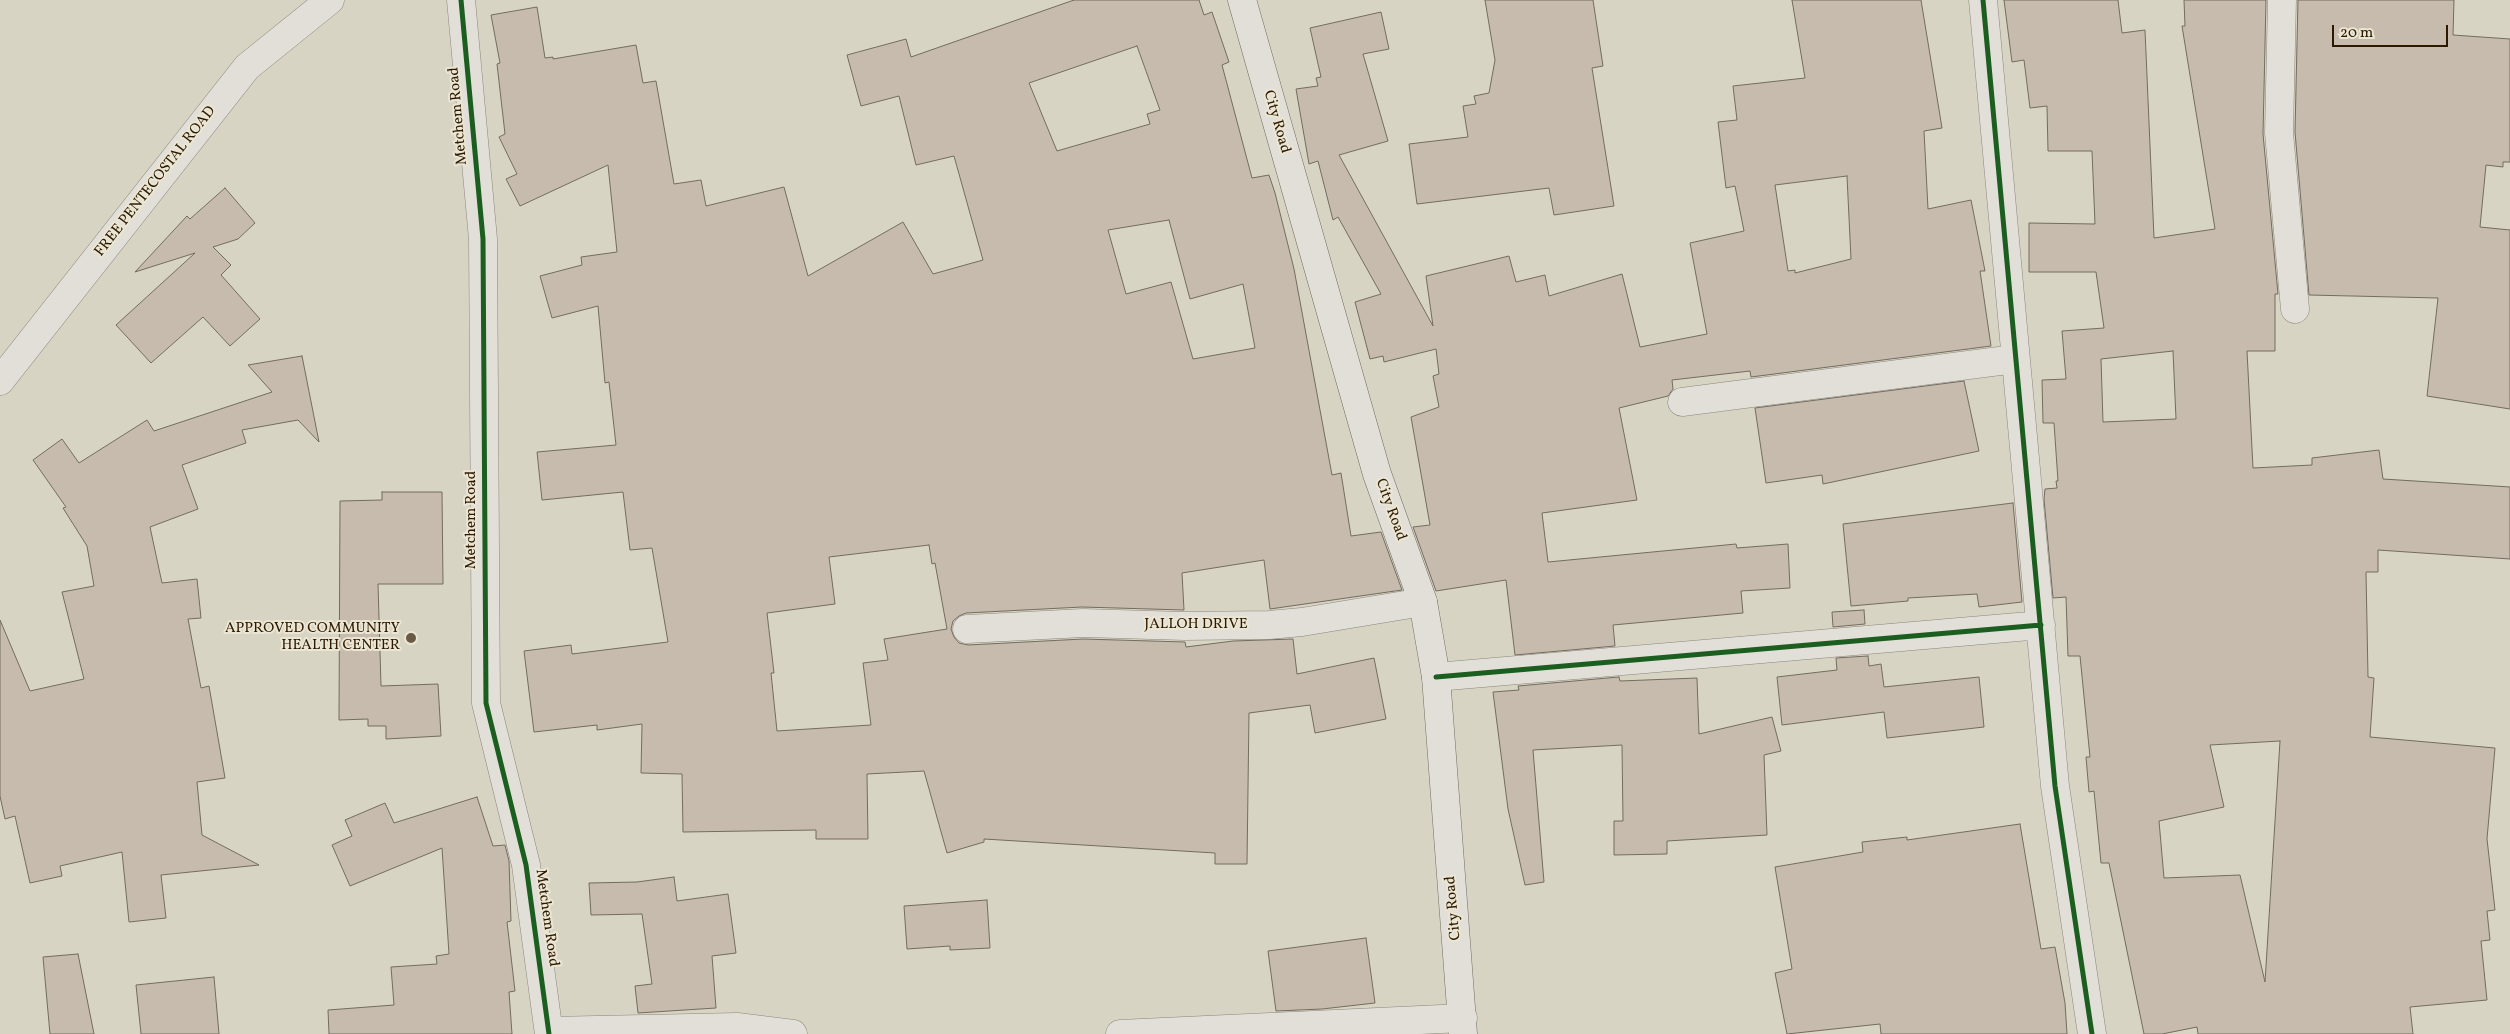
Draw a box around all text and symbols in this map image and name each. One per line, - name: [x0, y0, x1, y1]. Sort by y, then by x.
- scale bar: [2335, 15, 2451, 47]
- text: 20 m: [2340, 23, 2373, 44]
- street label: Metchem Road: [446, 66, 472, 166]
- street label: City Road: [1258, 88, 1294, 156]
- street label: FREE PENTECOSTAL ROAD: [92, 103, 220, 261]
- street label: Metchem Road: [463, 471, 481, 569]
- street label: City Road: [1371, 477, 1409, 543]
- street label: JALLOH DRIVE: [1144, 616, 1248, 634]
- place label: APPROVED COMMUNITY HEALTH CENTER: [225, 620, 400, 655]
- marker: APPROVED COMMUNITY HEALTH CENTER: [404, 631, 418, 645]
- street label: Metchem Road: [530, 868, 562, 968]
- street label: City Road: [1442, 875, 1466, 941]

